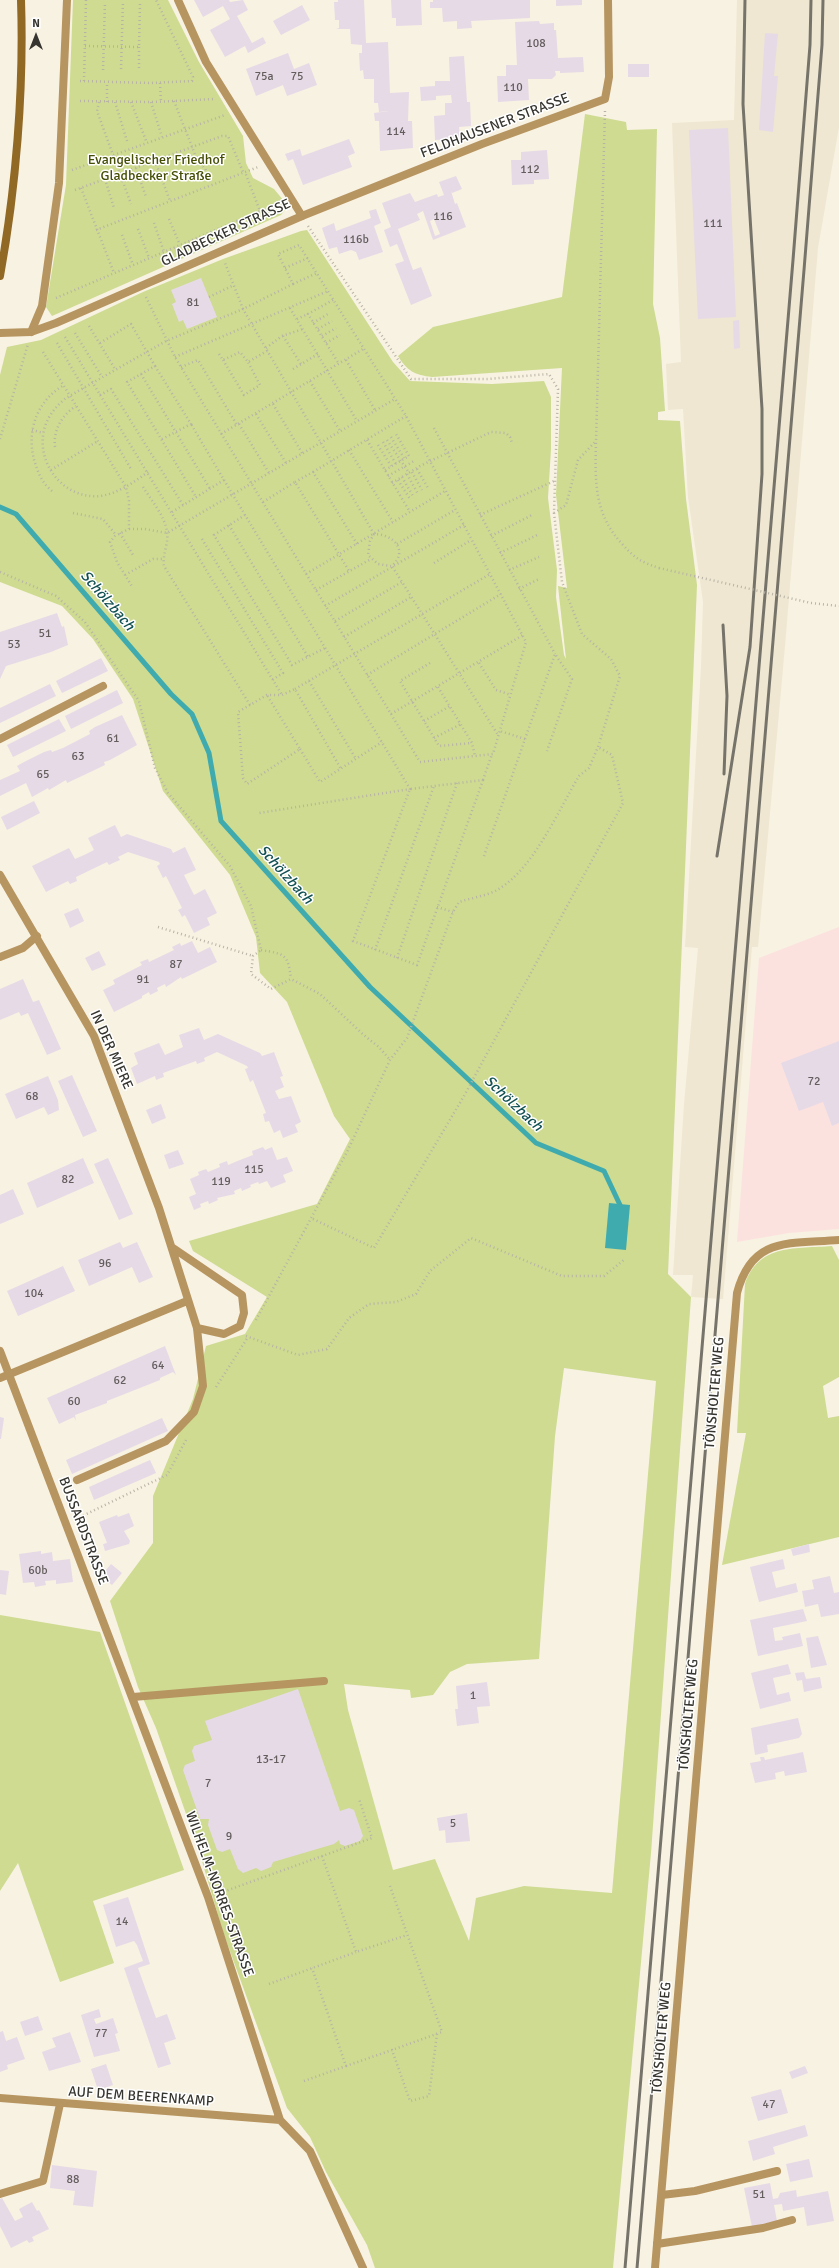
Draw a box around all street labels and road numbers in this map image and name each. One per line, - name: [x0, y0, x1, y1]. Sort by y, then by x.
- street label: FELDHAUSENER STRASSE: [418, 90, 572, 162]
- street label: GLADBECKER STRASSE: [159, 196, 293, 270]
- street label: IN DER MIERE: [86, 1008, 136, 1092]
- street label: TÖNSHOLTER WEG: [702, 1336, 728, 1450]
- street label: BUSSARDSTRASSE: [55, 1475, 111, 1587]
- street label: TÖNSHOLTER WEG: [676, 1658, 702, 1772]
- street label: WILHELM-NORRES-STRASSE: [181, 1809, 257, 1979]
- street label: TÖNSHOLTER WEG: [649, 1981, 675, 2095]
- street label: AUF DEM BEERENKAMP: [68, 2084, 214, 2110]

